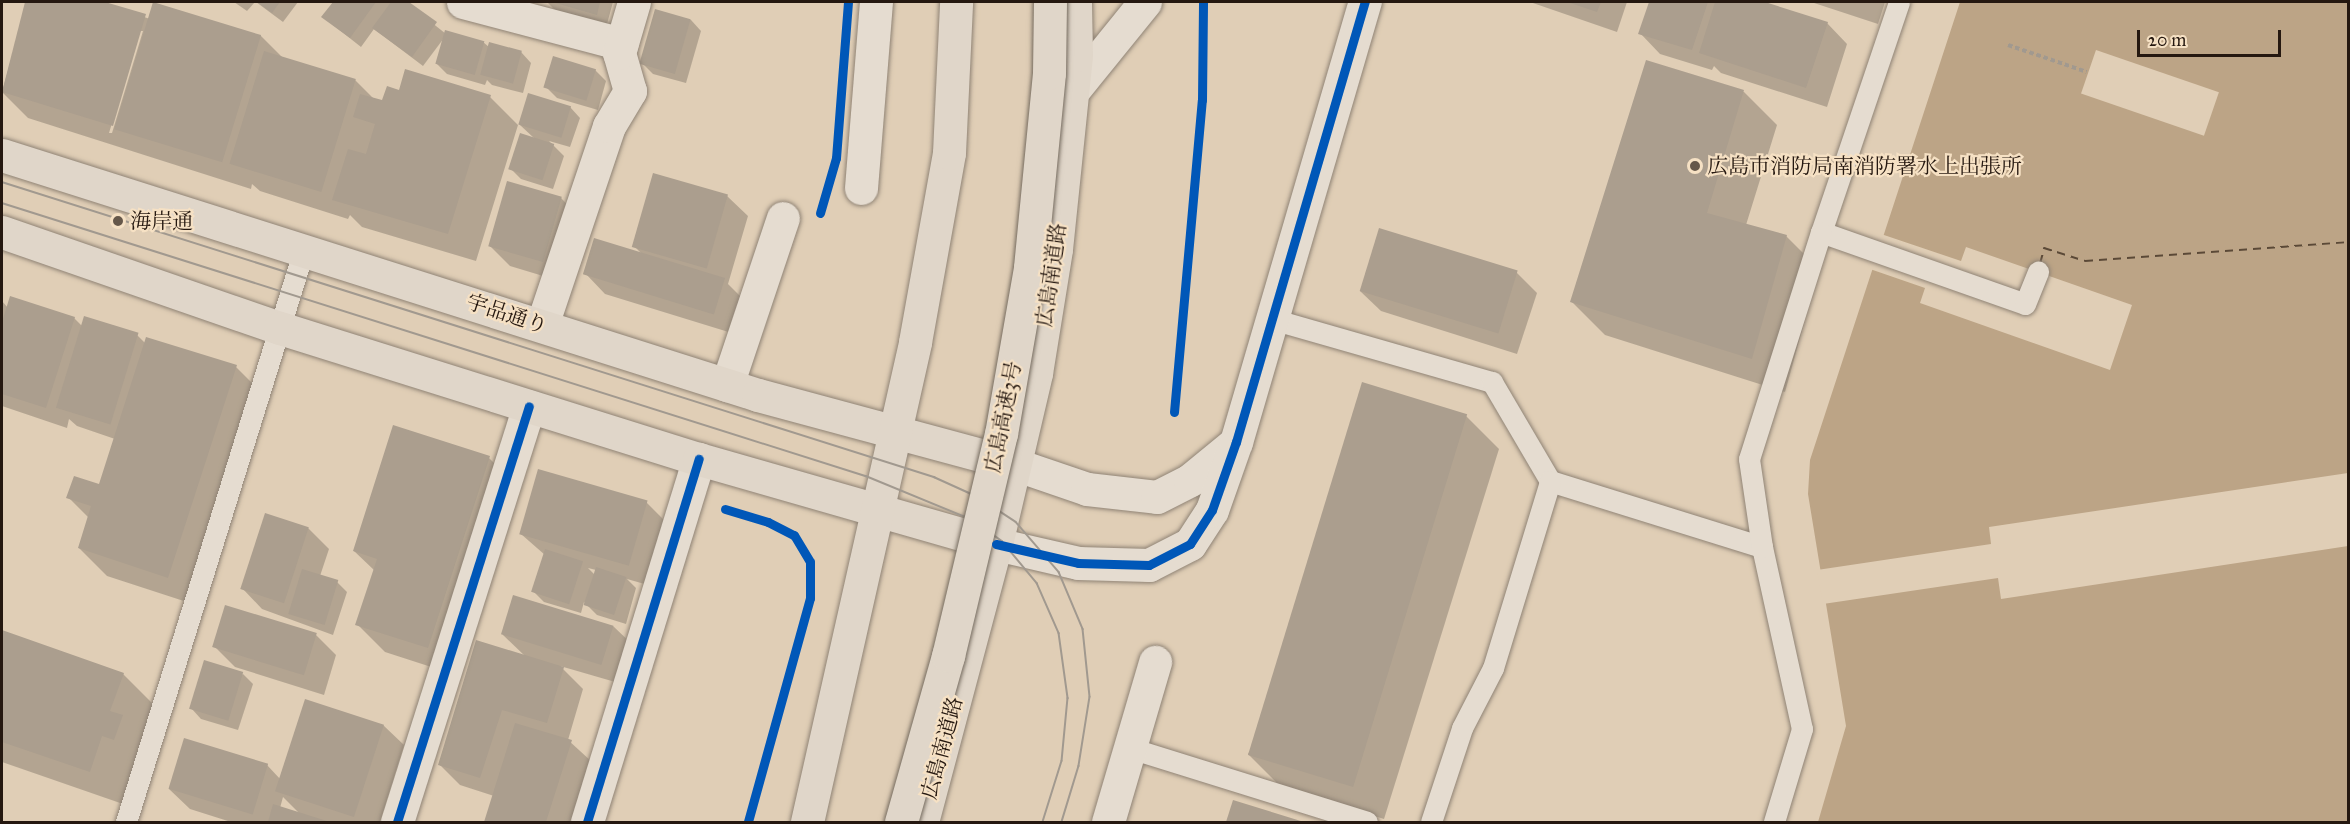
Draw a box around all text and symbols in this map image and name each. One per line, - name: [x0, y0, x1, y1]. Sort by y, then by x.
- scale bar: [2140, 18, 2284, 56]
- text: 20 m: [2148, 29, 2186, 51]
- place label: 広島市消防局南消防署水上出張所: [1707, 153, 2022, 179]
- marker: 広島市消防局南消防署水上出張所: [1688, 159, 1702, 173]
- place label: 海岸通: [130, 208, 193, 234]
- marker: 海岸通: [111, 214, 125, 228]
- street label: 広島南道路: [1031, 221, 1071, 329]
- street label: 宇品通り: [463, 289, 551, 339]
- street label: 広島高速3号: [980, 359, 1026, 475]
- street label: 広島南道路: [916, 694, 968, 802]

